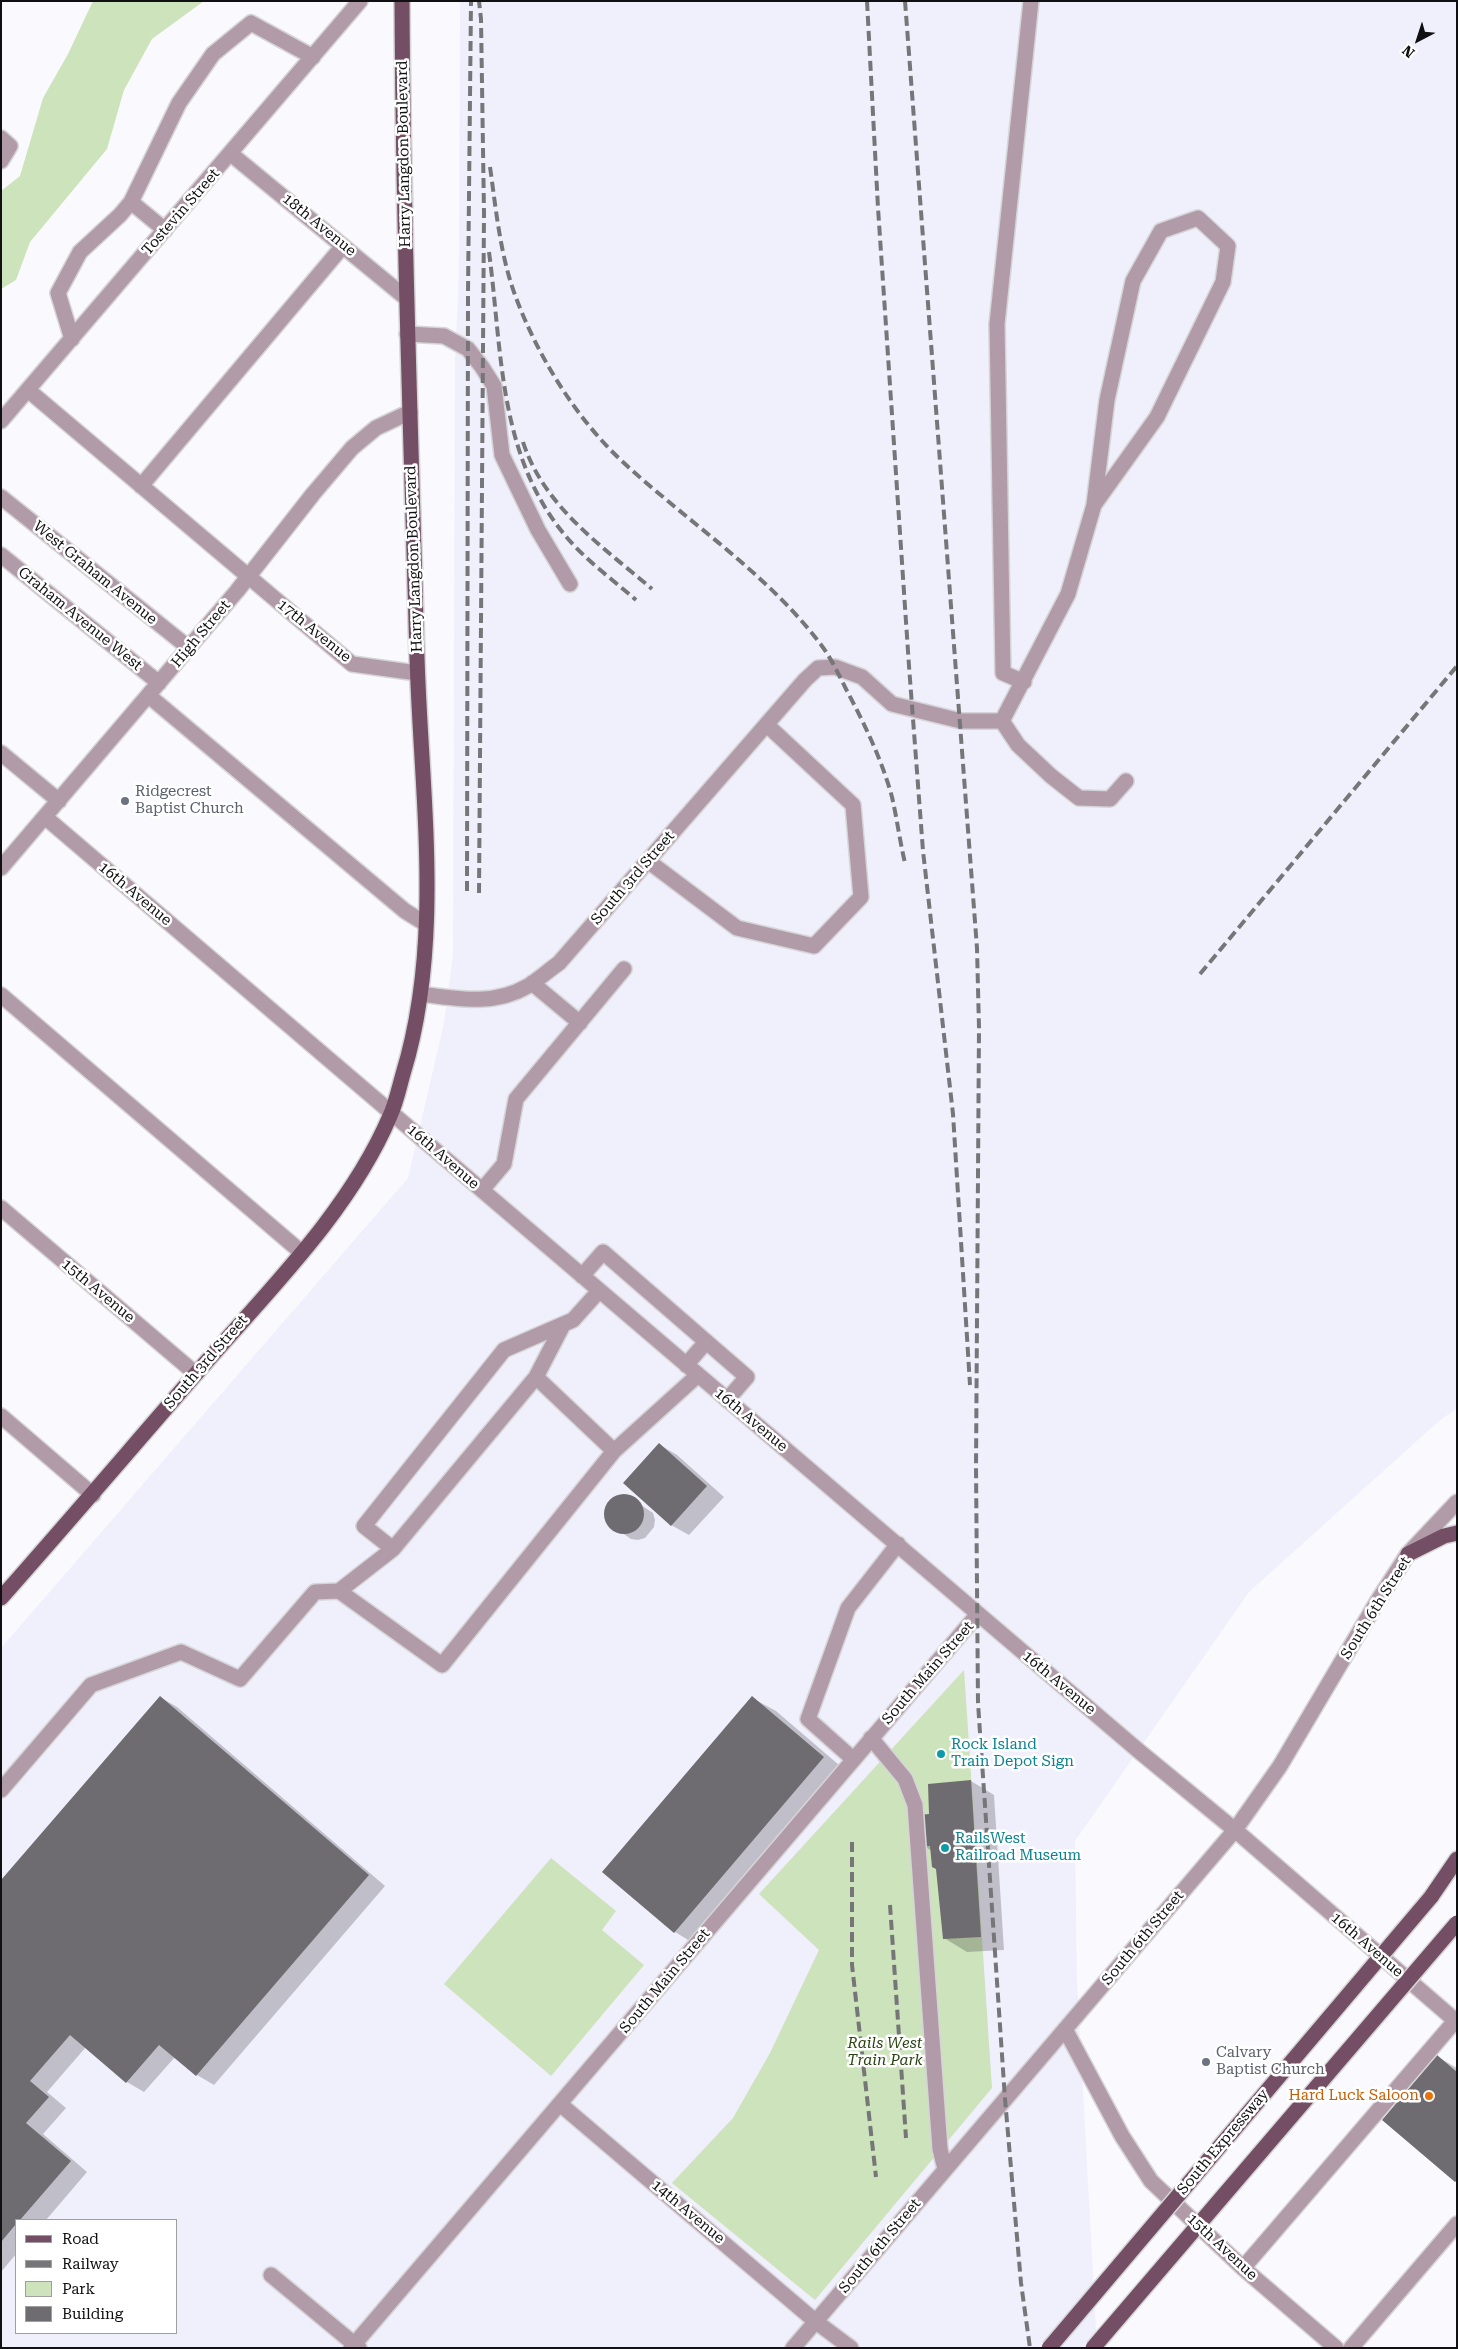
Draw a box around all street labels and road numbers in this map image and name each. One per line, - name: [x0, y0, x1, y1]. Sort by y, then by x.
- street label: Harry Langdon Boulevard: [393, 60, 415, 248]
- street label: Tostevin Street: [138, 165, 224, 259]
- street label: 18th Avenue: [278, 190, 360, 260]
- street label: Harry Langdon Boulevard: [402, 465, 426, 653]
- street label: West Graham Avenue: [29, 517, 161, 629]
- street label: Graham Avenue West: [14, 563, 146, 675]
- street label: 17th Avenue: [273, 596, 355, 666]
- street label: High Street: [168, 597, 234, 671]
- street label: South 3rd Street: [587, 828, 679, 928]
- street label: 16th Avenue: [95, 858, 175, 930]
- street label: 16th Avenue: [403, 1121, 483, 1193]
- street label: 15th Avenue: [58, 1255, 138, 1327]
- street label: South 3rd Street: [160, 1312, 252, 1412]
- street label: 16th Avenue: [711, 1384, 791, 1456]
- street label: South 6th Street: [1337, 1553, 1415, 1663]
- street label: South Main Street: [878, 1618, 978, 1728]
- street label: 16th Avenue: [1019, 1647, 1099, 1719]
- street label: South 6th Street: [1098, 1887, 1188, 1989]
- street label: 16th Avenue: [1327, 1909, 1407, 1981]
- street label: South Main Street: [616, 1925, 714, 2037]
- street label: South Expressway: [1174, 2085, 1272, 2199]
- street label: 14th Avenue: [648, 2176, 728, 2248]
- street label: South 6th Street: [835, 2195, 925, 2297]
- street label: 15th Avenue: [1183, 2210, 1261, 2284]

